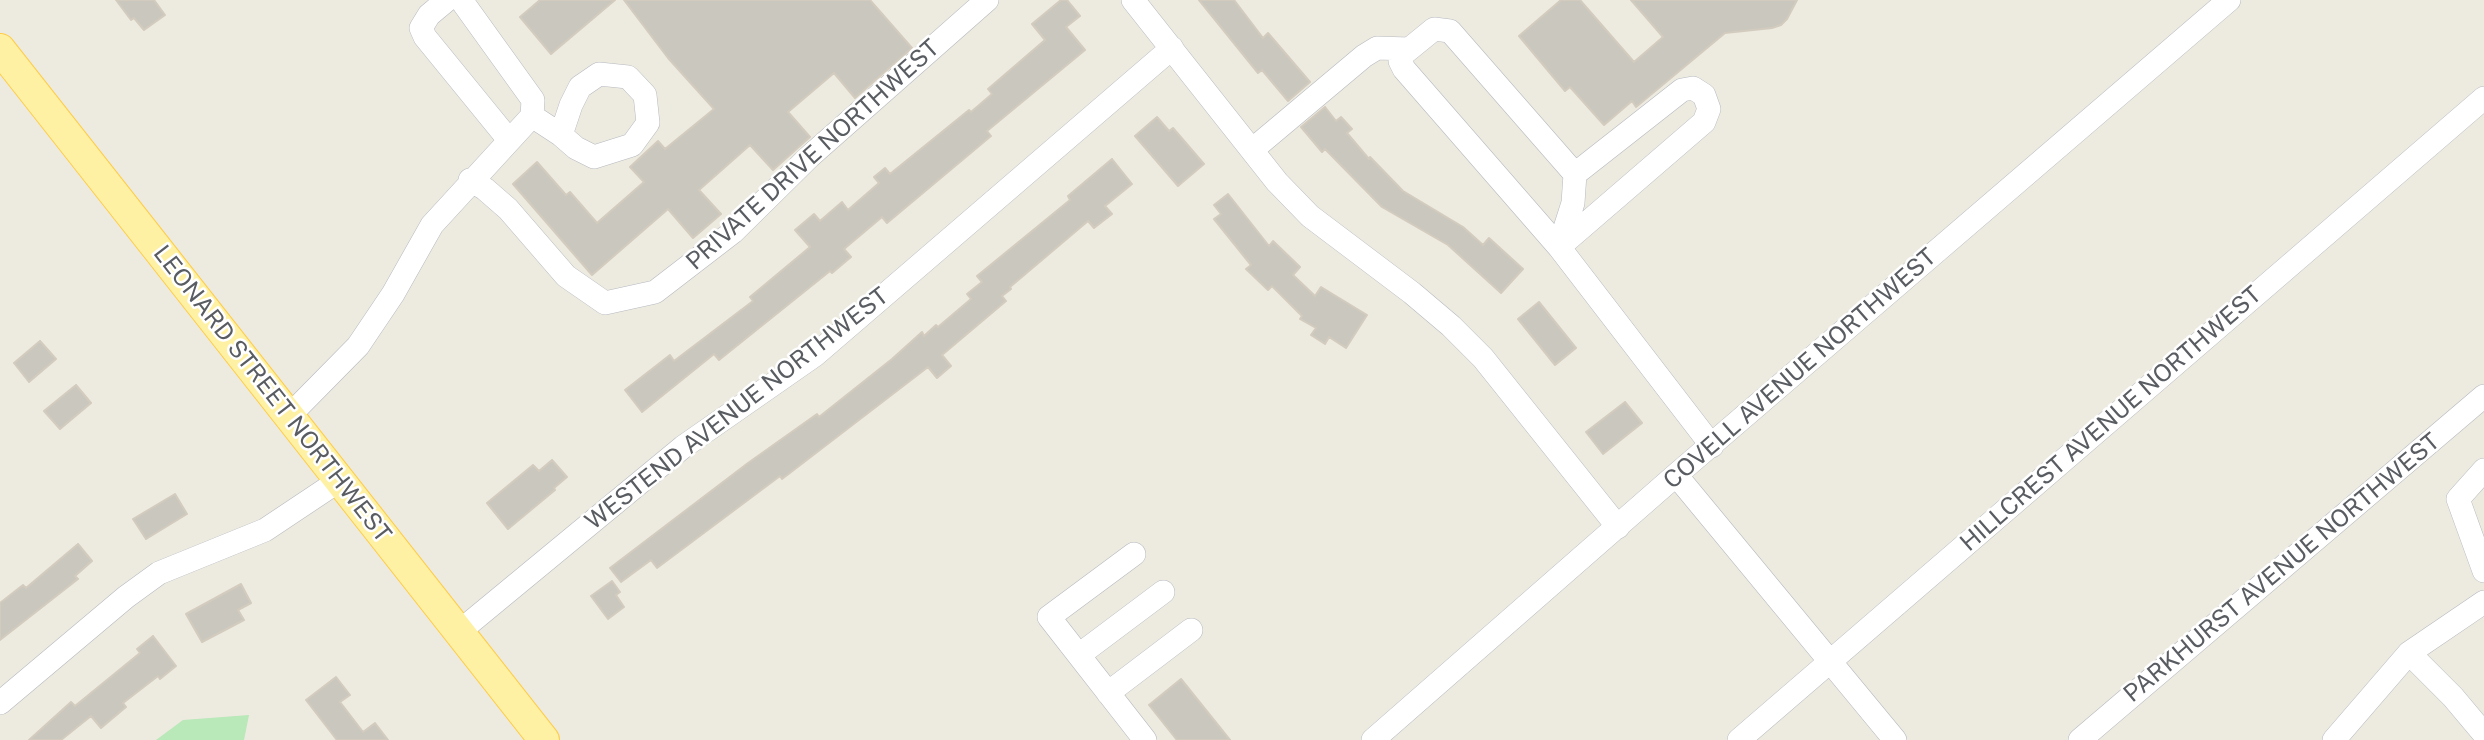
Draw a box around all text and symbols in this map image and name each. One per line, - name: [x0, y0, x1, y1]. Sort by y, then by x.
- street label: PRIVATE DRIVE NORTHWEST: [681, 34, 945, 276]
- street label: LEONARD STREET NORTHWEST: [147, 240, 397, 548]
- street label: COVELL AVENUE NORTHWEST: [1658, 243, 1942, 495]
- street label: HILLCREST AVENUE NORTHWEST: [1955, 281, 2267, 557]
- street label: WESTEND AVENUE NORTHWEST: [580, 282, 894, 536]
- street label: PARKHURST AVENUE NORTHWEST: [2118, 427, 2446, 709]

